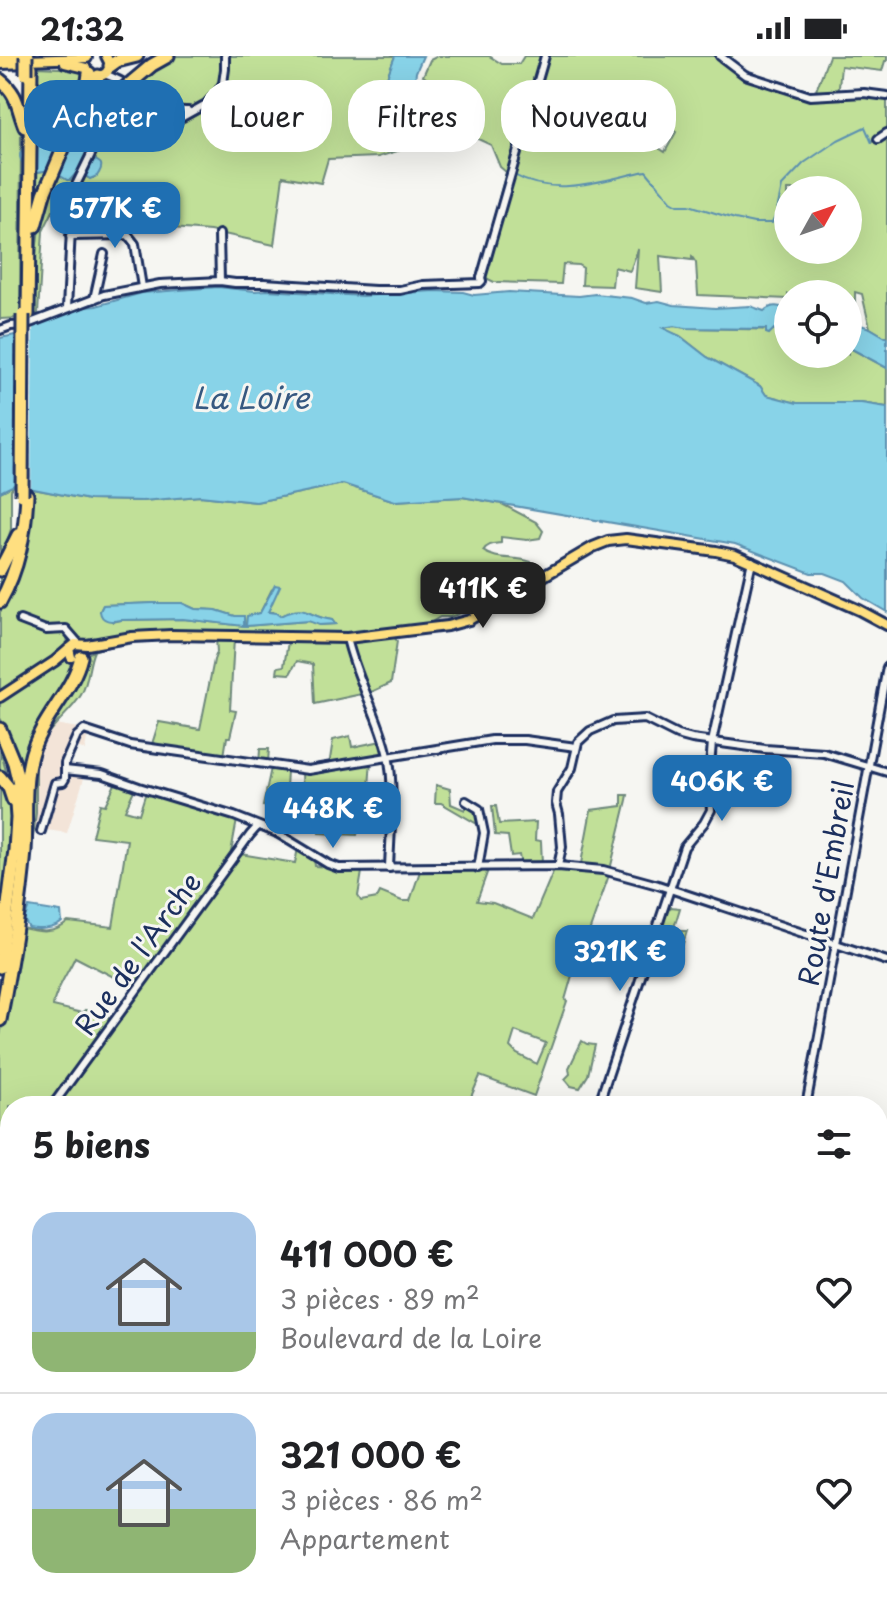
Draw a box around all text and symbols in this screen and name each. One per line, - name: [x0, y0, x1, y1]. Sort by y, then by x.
- text: 21:32: [40, 6, 124, 51]
- chip: Acheter: [24, 80, 185, 152]
- chip: Louer: [201, 80, 332, 152]
- chip: Filtres: [348, 80, 485, 152]
- chip: Nouveau: [501, 80, 676, 152]
- north arrow: [774, 176, 862, 264]
- map controls: [774, 176, 862, 368]
- pin: 577K €: [50, 182, 180, 250]
- text: 577K €: [68, 188, 162, 227]
- button: locate: [774, 280, 862, 368]
- water label: La Loire: [193, 374, 311, 419]
- pin: 411K €: [418, 562, 548, 630]
- text: 411K €: [439, 568, 527, 607]
- pin: 406K €: [657, 755, 787, 823]
- text: 406K €: [671, 761, 774, 800]
- street label: Route d'Embreil: [786, 777, 864, 989]
- pin: 448K €: [268, 782, 398, 850]
- text: 448K €: [283, 788, 383, 827]
- street label: Rue de l'Arche: [63, 862, 211, 1044]
- pin: 321K €: [555, 925, 685, 993]
- text: 321K €: [573, 931, 667, 970]
- text: 5 biens: [32, 1118, 150, 1170]
- icon: filters: [812, 1122, 856, 1166]
- text: 411 000 €: [280, 1227, 454, 1279]
- icon: home: [96, 1244, 192, 1340]
- icon: heart: [812, 1270, 856, 1314]
- text: 3 pièces · 89 m²: [280, 1279, 480, 1318]
- text: Boulevard de la Loire: [280, 1318, 542, 1357]
- text: 321 000 €: [280, 1428, 462, 1480]
- icon: home: [96, 1445, 192, 1541]
- icon: heart: [812, 1471, 856, 1515]
- text: 3 pièces · 86 m²: [280, 1480, 483, 1519]
- text: Appartement: [280, 1519, 450, 1558]

